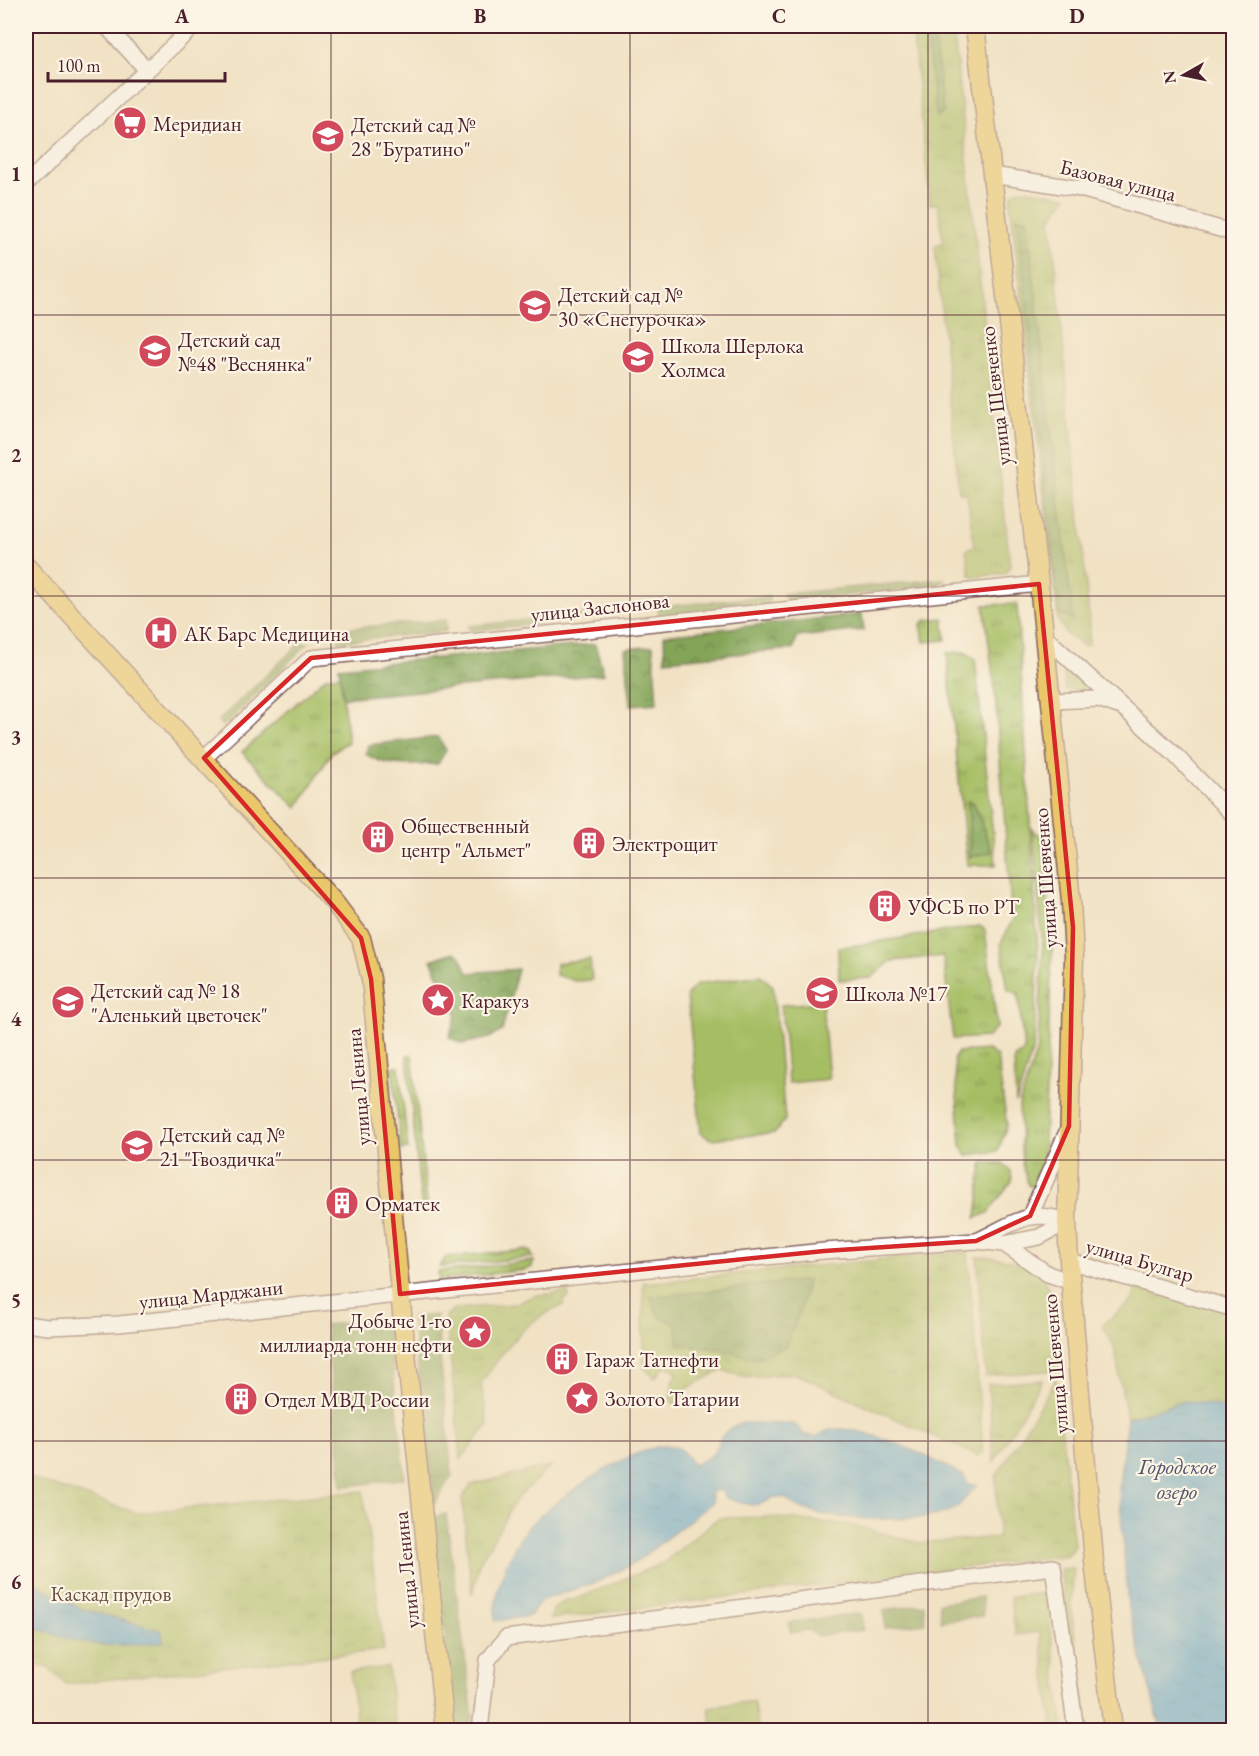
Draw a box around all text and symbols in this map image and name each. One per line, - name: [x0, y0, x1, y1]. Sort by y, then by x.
- text: A: [174, 3, 190, 29]
- text: B: [474, 3, 486, 29]
- text: C: [772, 3, 786, 29]
- text: D: [1069, 3, 1085, 29]
- scale bar: [48, 45, 225, 83]
- north arrow: [1154, 45, 1214, 105]
- text: 100 m: [57, 54, 101, 77]
- text: N: [1158, 69, 1181, 85]
- supermarket icon: Меридиан: [112, 105, 148, 141]
- place label: Меридиан: [153, 110, 242, 137]
- place label: Детский сад № 28 "Буратино": [351, 111, 476, 162]
- school or university icon: Детский сад № 28 "Буратино": [310, 118, 346, 154]
- street label: Базовая улица: [1057, 153, 1180, 208]
- text: 1: [11, 161, 21, 187]
- place label: Детский сад № 30 «Снегурочка»: [558, 281, 707, 332]
- school or university icon: Детский сад № 30 «Снегурочка»: [517, 288, 553, 324]
- street label: улица Шевченко: [973, 325, 1017, 467]
- place label: Детский сад №48 "Веснянка": [178, 326, 312, 377]
- place label: Школа Шерлока Холмса: [660, 332, 804, 383]
- school or university icon: Детский сад №48 "Веснянка": [137, 333, 173, 369]
- school or university icon: Школа Шерлока Холмса: [620, 339, 656, 375]
- text: 2: [11, 442, 22, 468]
- street label: улица Заслонова: [529, 586, 671, 628]
- hospital icon: АК Барс Медицина: [143, 615, 179, 651]
- place label: АК Барс Медицина: [183, 620, 350, 647]
- text: 3: [11, 724, 21, 750]
- street label: улица Шевченко: [1027, 807, 1063, 949]
- place label: Общественный центр "Альмет": [401, 812, 532, 863]
- building icon: Общественный центр "Альмет": [360, 819, 396, 855]
- building icon: Электрощит: [571, 825, 607, 861]
- place label: Электрощит: [612, 830, 718, 857]
- building icon: УФСБ по РТ: [867, 888, 903, 924]
- place label: УФСБ по РТ: [907, 893, 1020, 920]
- school or university icon: Школа №17: [804, 975, 840, 1011]
- place label: Детский сад № 18 "Аленький цветочек": [91, 977, 268, 1028]
- place label: Школа №17: [845, 980, 948, 1007]
- place icon: Каракуз: [420, 982, 456, 1018]
- school or university icon: Детский сад № 18 "Аленький цветочек": [50, 984, 86, 1020]
- place label: Каракуз: [461, 987, 529, 1014]
- text: 4: [11, 1006, 22, 1032]
- street label: улица Ленина: [339, 1027, 377, 1147]
- place label: Детский сад № 21 "Гвоздичка": [160, 1121, 285, 1172]
- school or university icon: Детский сад № 21 "Гвоздичка": [119, 1128, 155, 1164]
- building icon: Орматек: [324, 1185, 360, 1221]
- place label: Орматек: [365, 1190, 440, 1217]
- street label: улица Булгар: [1083, 1232, 1197, 1288]
- street label: улица Марджани: [138, 1273, 284, 1315]
- text: 5: [11, 1287, 21, 1313]
- street label: улица Шевченко: [1035, 1293, 1075, 1435]
- place label: Добыче 1-го миллиарда тонн нефти: [260, 1307, 452, 1358]
- place icon: Добыче 1-го миллиарда тонн нефти: [457, 1314, 493, 1350]
- building icon: Гараж Татнефти: [544, 1341, 580, 1377]
- place label: Гараж Татнефти: [585, 1346, 719, 1373]
- place icon: Золото Татарии: [564, 1380, 600, 1416]
- building icon: Отдел МВД России: [223, 1381, 259, 1417]
- place label: Золото Татарии: [605, 1385, 740, 1412]
- place label: Отдел МВД России: [264, 1386, 430, 1413]
- water label: Городское озеро: [1137, 1452, 1216, 1506]
- street label: улица Ленина: [386, 1509, 426, 1630]
- text: 6: [11, 1569, 22, 1595]
- park label: Каскад прудов: [51, 1580, 171, 1607]

